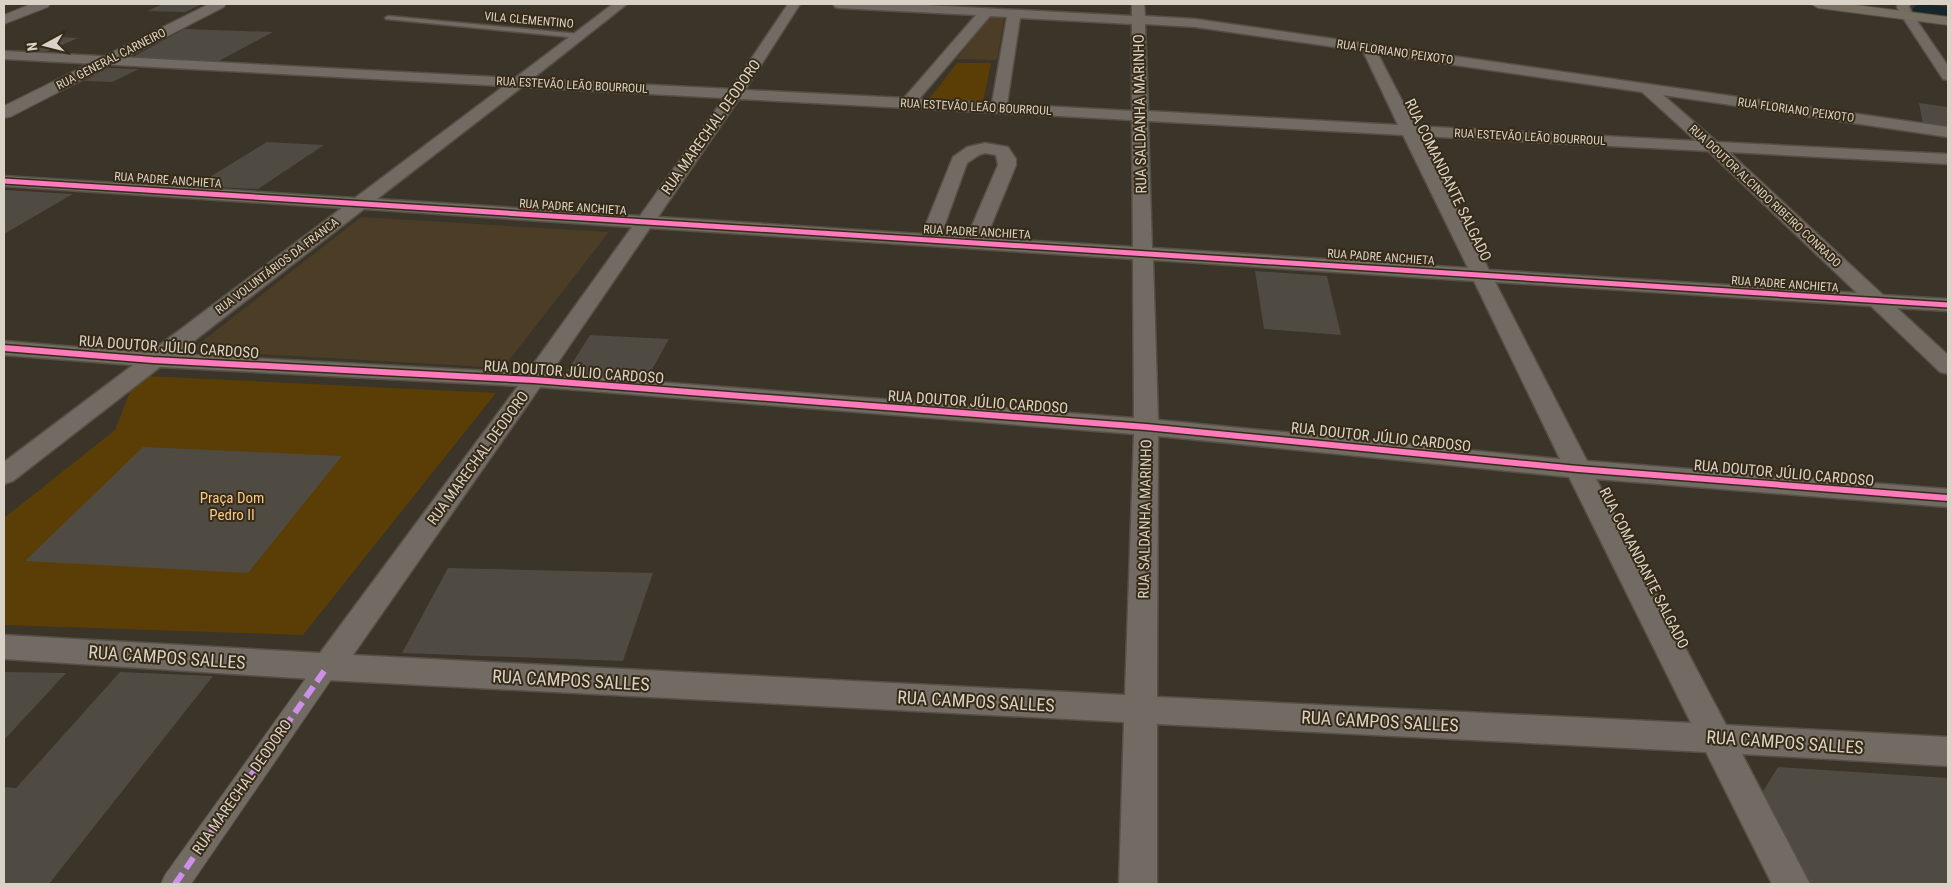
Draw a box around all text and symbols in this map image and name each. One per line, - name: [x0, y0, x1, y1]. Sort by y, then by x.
- street label: VILA CLEMENTINO: [484, 9, 574, 31]
- north arrow: [20, 20, 70, 70]
- street label: RUA GENERAL CARNEIRO: [54, 25, 168, 93]
- street label: RUA SALDANHA MARINHO: [1130, 34, 1150, 194]
- street label: RUA FLORIANO PEIXOTO: [1336, 37, 1454, 67]
- text: N: [24, 41, 41, 52]
- street label: RUA MARECHAL DEODORO: [658, 56, 764, 198]
- street label: RUA ESTEVÃO LEÃO BOURROUL: [496, 72, 648, 96]
- street label: RUA ESTEVÃO LEÃO BOURROUL: [900, 94, 1052, 118]
- street label: RUA FLORIANO PEIXOTO: [1737, 95, 1855, 125]
- street label: RUA COMANDANTE SALGADO: [1401, 96, 1495, 264]
- street label: RUA DOUTOR ALCINDO RIBEIRO CONRADO: [1686, 122, 1844, 270]
- street label: RUA ESTEVÃO LEÃO BOURROUL: [1454, 124, 1606, 148]
- street label: RUA PADRE ANCHIETA: [114, 169, 222, 191]
- street label: RUA PADRE ANCHIETA: [519, 196, 627, 218]
- street label: RUA VOLUNTÁRIOS DA FRANCA: [212, 214, 341, 317]
- street label: RUA PADRE ANCHIETA: [923, 222, 1031, 242]
- street label: RUA PADRE ANCHIETA: [1327, 246, 1435, 268]
- street label: RUA PADRE ANCHIETA: [1731, 273, 1839, 295]
- street label: RUA DOUTOR JÚLIO CARDOSO: [78, 332, 260, 362]
- street label: RUA DOUTOR JÚLIO CARDOSO: [483, 357, 665, 387]
- street label: RUA DOUTOR JÚLIO CARDOSO: [887, 387, 1069, 417]
- street label: RUA MARECHAL DEODORO: [424, 388, 532, 528]
- street label: RUA DOUTOR JÚLIO CARDOSO: [1290, 419, 1472, 455]
- street label: RUA SALDANHA MARINHO: [1135, 439, 1155, 599]
- street label: RUA DOUTOR JÚLIO CARDOSO: [1693, 456, 1875, 490]
- street label: RUA COMANDANTE SALGADO: [1596, 484, 1692, 652]
- park label: Praça Dom Pedro II: [200, 489, 264, 524]
- street label: RUA CAMPOS SALLES: [88, 641, 246, 673]
- street label: RUA CAMPOS SALLES: [492, 665, 650, 695]
- street label: RUA CAMPOS SALLES: [897, 686, 1055, 716]
- street label: RUA CAMPOS SALLES: [1301, 706, 1459, 736]
- street label: RUA MARECHAL DEODORO: [189, 716, 295, 858]
- street label: RUA CAMPOS SALLES: [1706, 726, 1864, 758]

